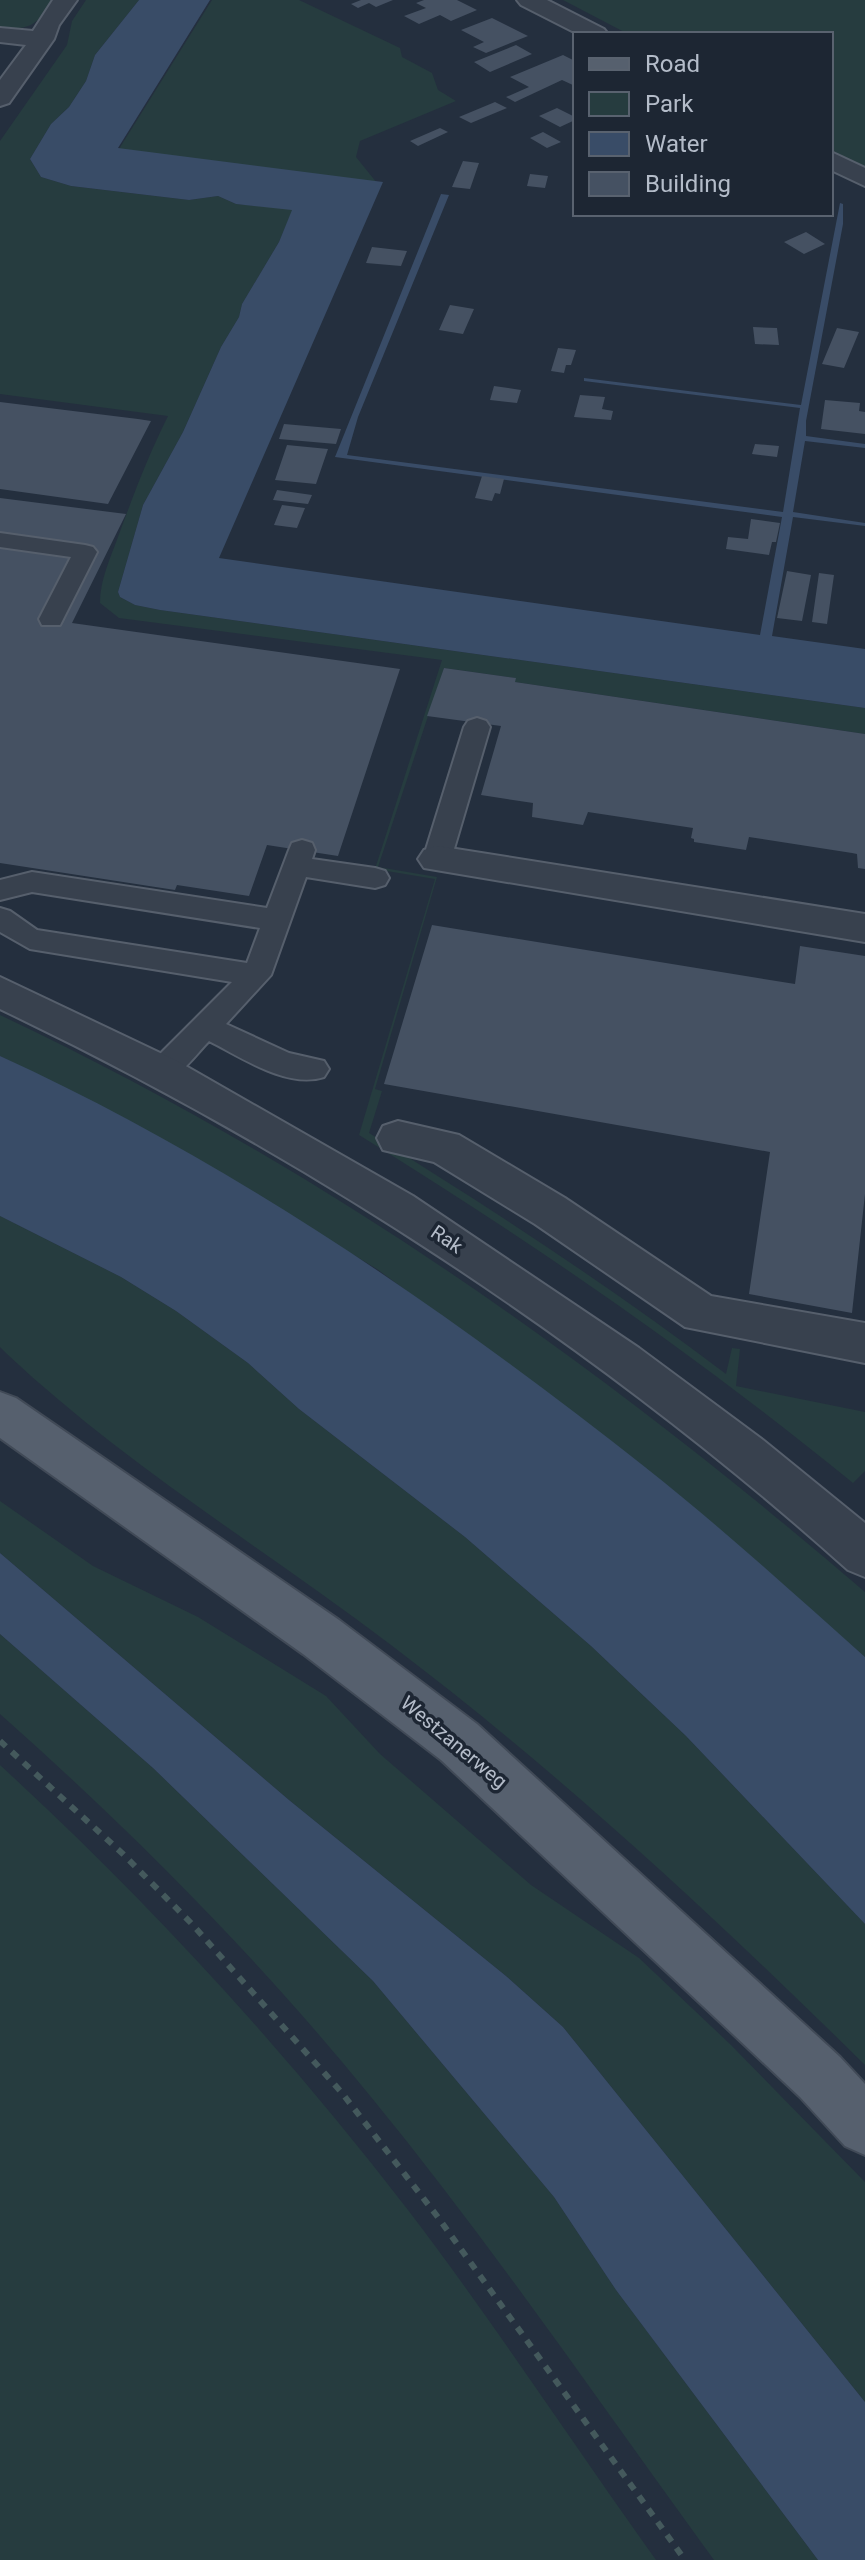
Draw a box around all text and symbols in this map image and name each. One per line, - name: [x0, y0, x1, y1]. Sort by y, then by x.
- legend: [573, 32, 833, 216]
- text: Road: [645, 50, 700, 78]
- text: Park: [645, 90, 694, 118]
- text: Water: [645, 130, 708, 158]
- text: Building: [645, 170, 731, 198]
- street label: Rak: [426, 1220, 468, 1259]
- street label: Westzanerweg: [396, 1691, 512, 1793]

